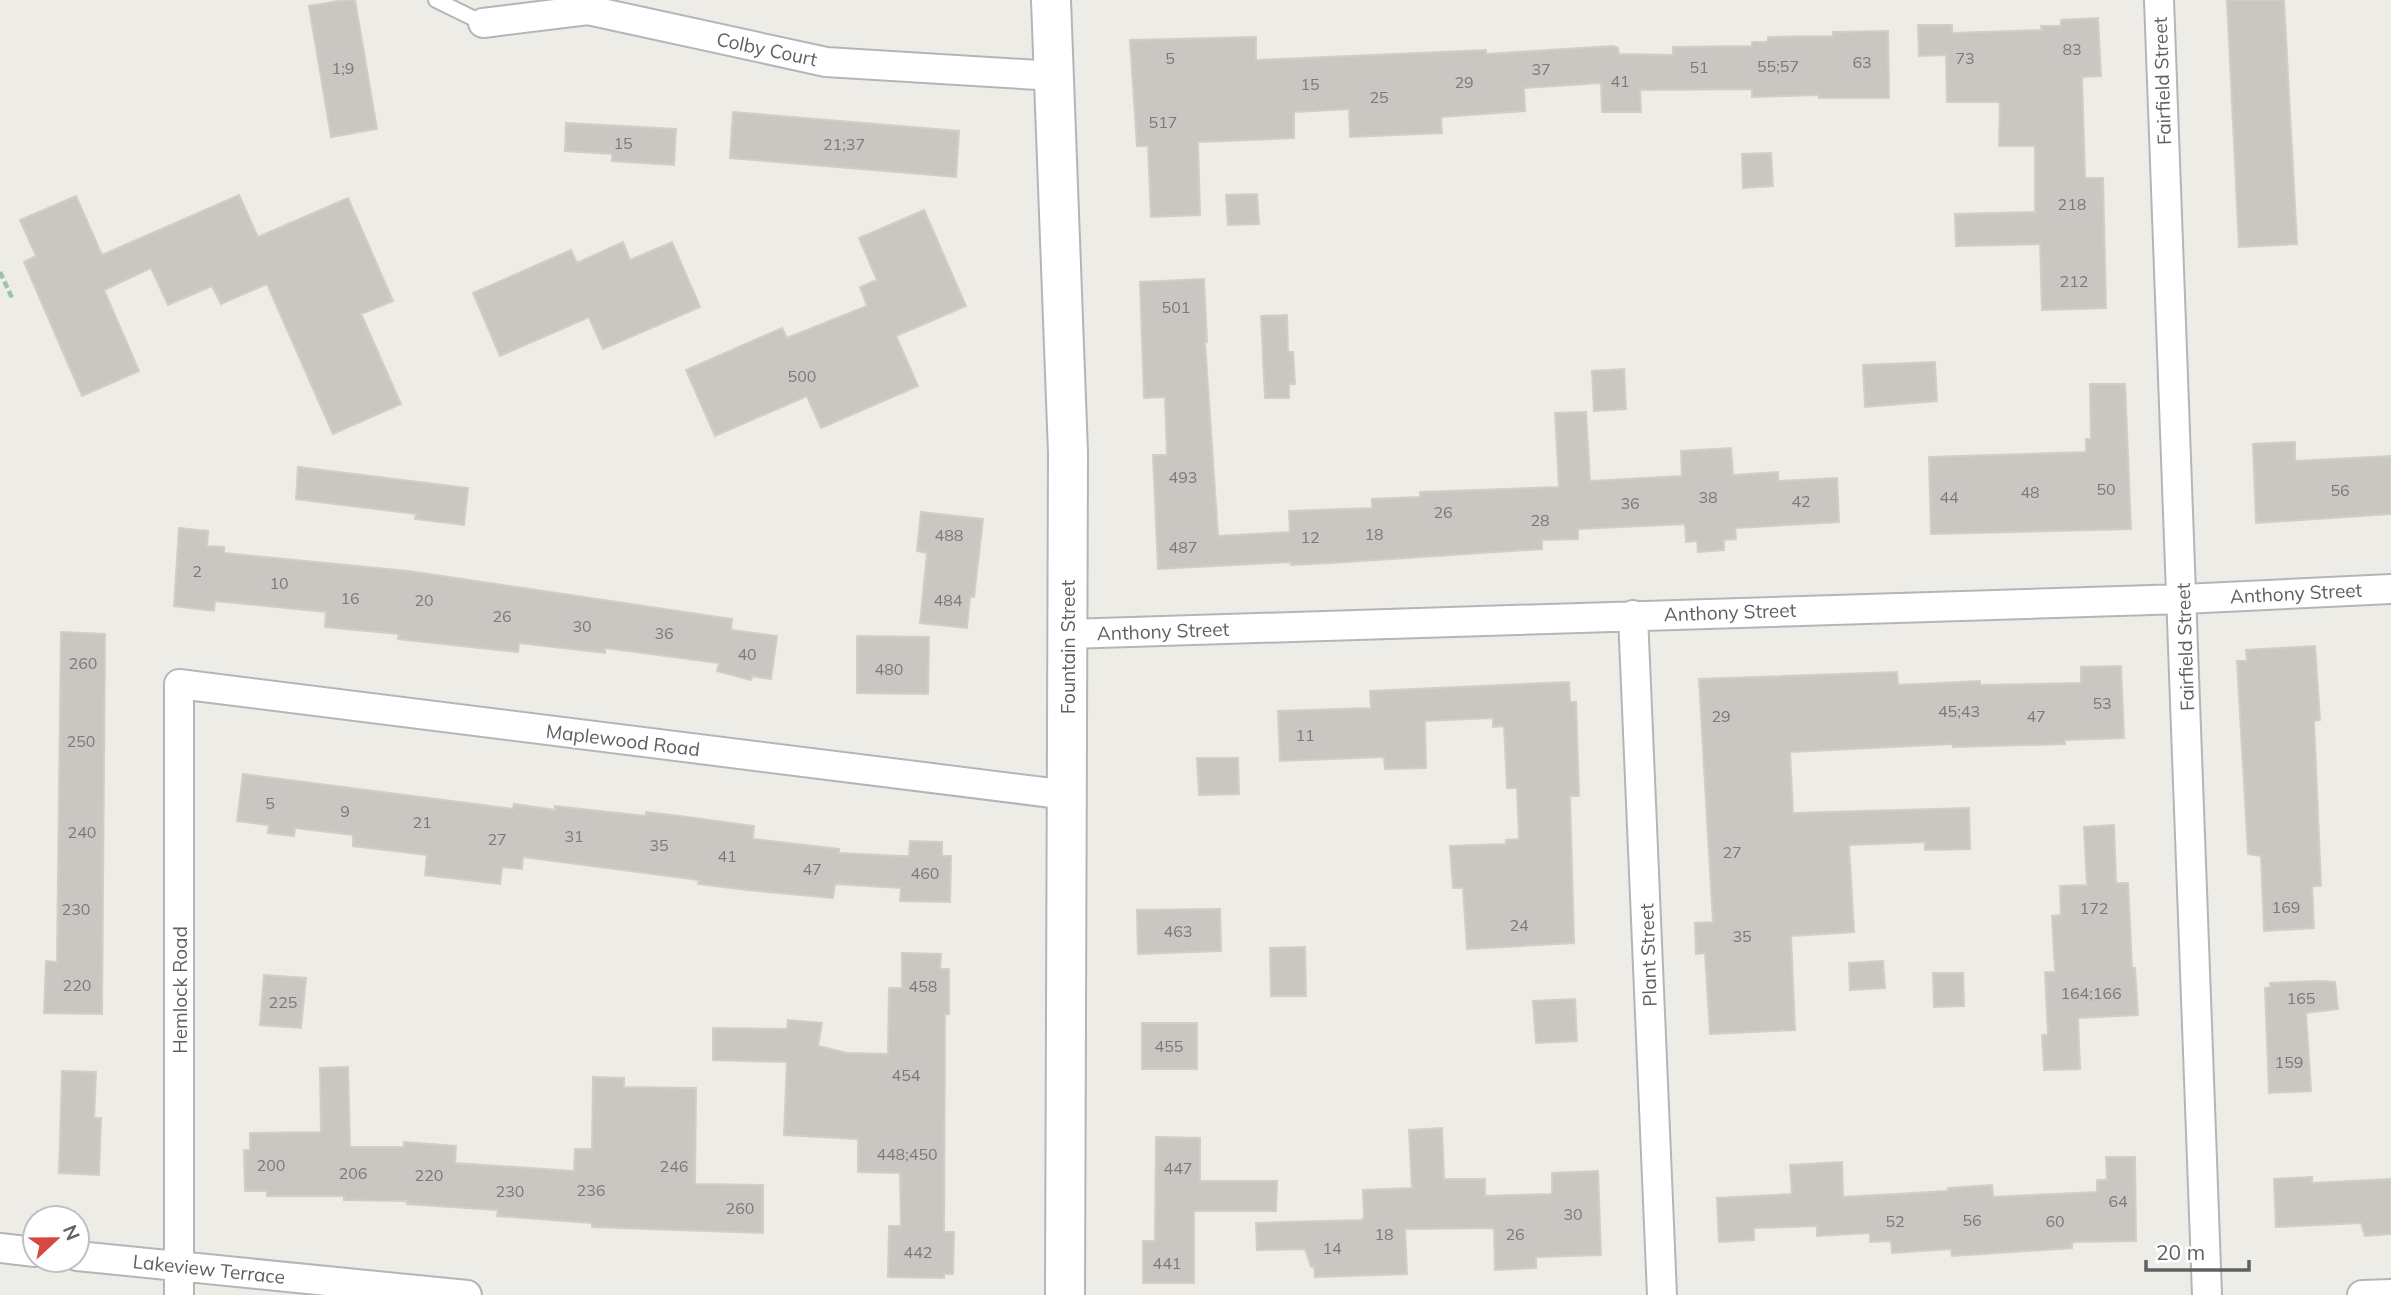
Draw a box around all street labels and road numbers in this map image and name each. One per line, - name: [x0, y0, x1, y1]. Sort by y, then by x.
- street label: Fairfield Street: [2148, 16, 2176, 146]
- street label: Colby Court: [715, 27, 820, 71]
- street label: Anthony Street: [2229, 578, 2363, 608]
- street label: Fountain Street: [1056, 579, 1080, 714]
- street label: Fairfield Street: [2171, 582, 2199, 712]
- street label: Anthony Street: [1663, 598, 1797, 626]
- street label: Anthony Street: [1096, 617, 1230, 645]
- street label: Maplewood Road: [545, 719, 701, 761]
- street label: Plant Street: [1634, 902, 1662, 1007]
- street label: Hemlock Road: [168, 926, 192, 1054]
- street label: Lakeview Terrace: [132, 1249, 286, 1289]

